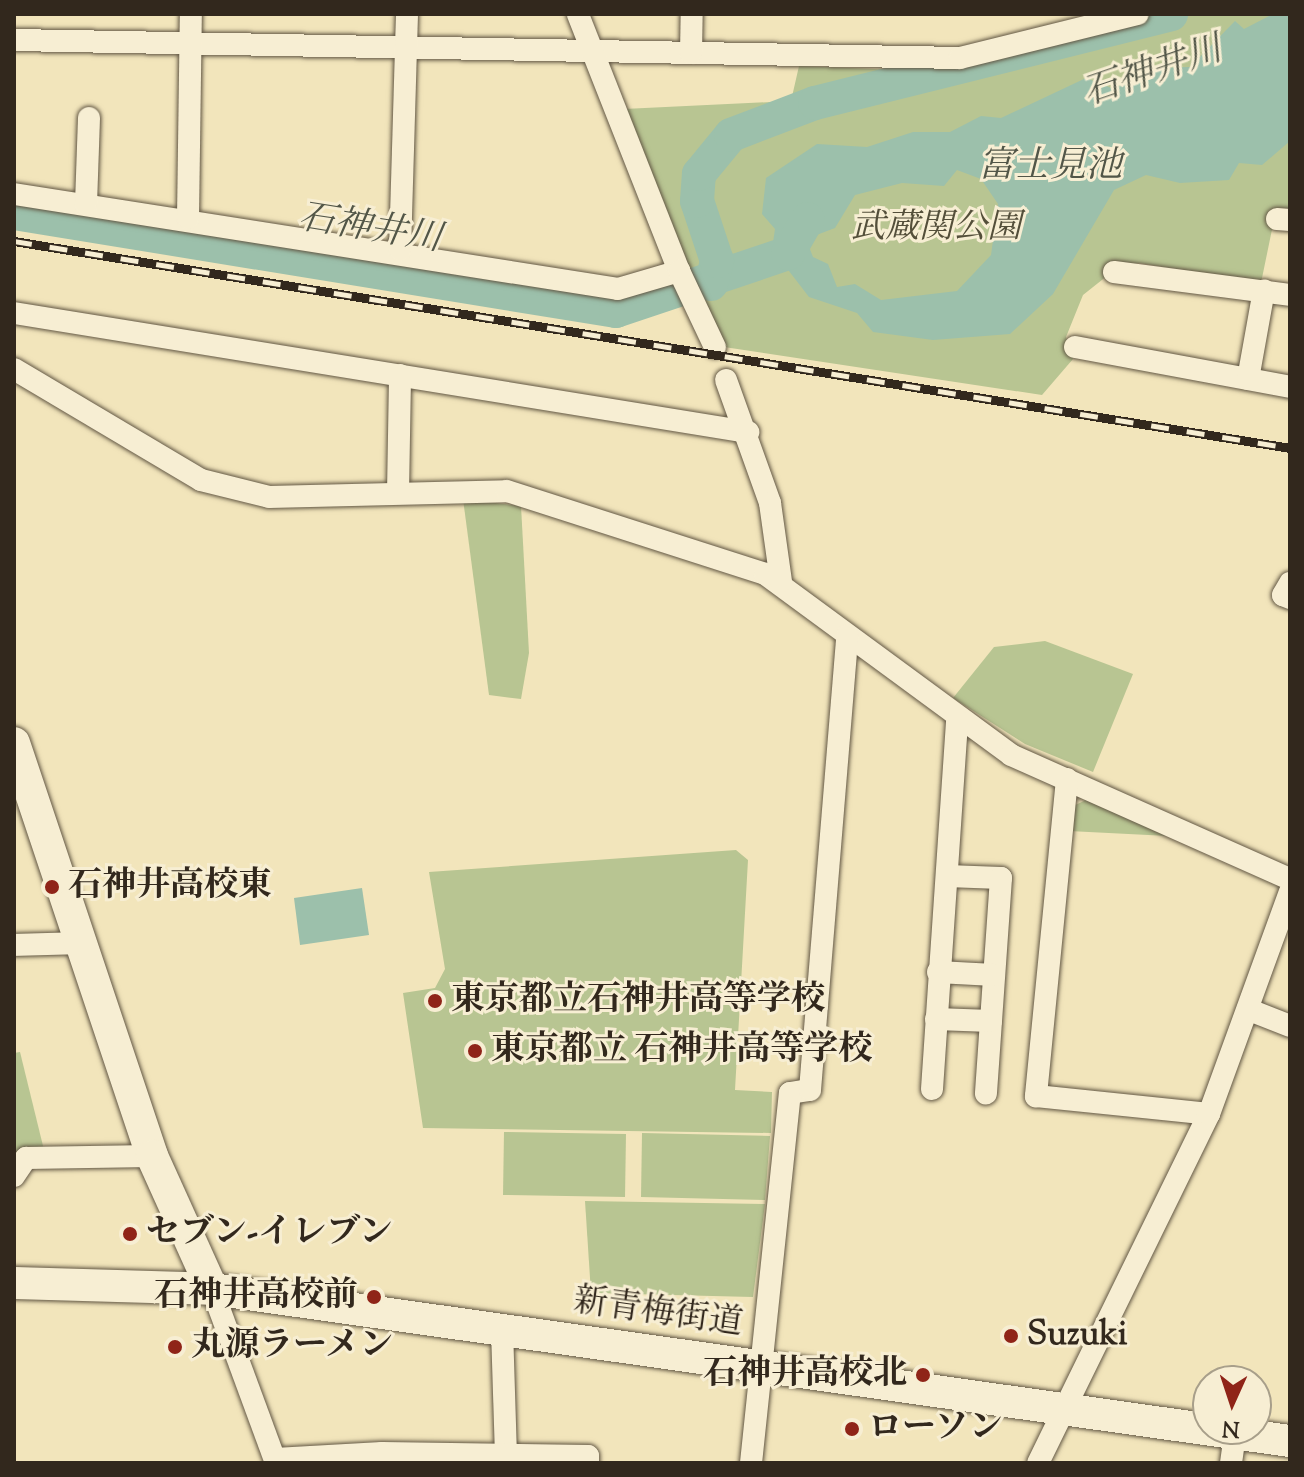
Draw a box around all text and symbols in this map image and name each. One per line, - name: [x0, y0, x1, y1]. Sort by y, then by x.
- water label: 石神井川: [1078, 29, 1228, 117]
- water label: 富士見池: [978, 146, 1122, 190]
- water label: 石神井川: [296, 197, 444, 263]
- park label: 武蔵関公園: [851, 209, 1021, 249]
- place label: 石神井高校東: [68, 867, 272, 907]
- marker: 石神井高校東: [43, 878, 61, 896]
- place label: 東京都立石神井高等学校: [451, 981, 825, 1021]
- marker: 東京都立石神井高等学校: [426, 992, 444, 1010]
- place label: 東京都立 石神井高等学校: [491, 1031, 872, 1071]
- marker: 東京都立 石神井高等学校: [466, 1042, 484, 1060]
- place label: セブン-イレブン: [146, 1214, 396, 1254]
- marker: セブン-イレブン: [121, 1225, 139, 1243]
- place label: 石神井高校前: [154, 1277, 358, 1317]
- street label: 新青梅街道: [571, 1281, 745, 1345]
- marker: 石神井高校前: [365, 1288, 383, 1306]
- place label: Suzuki: [1027, 1316, 1127, 1356]
- place label: 丸源ラーメン: [191, 1327, 395, 1367]
- marker: Suzuki: [1002, 1327, 1020, 1345]
- marker: 丸源ラーメン: [166, 1338, 184, 1356]
- place label: 石神井高校北: [703, 1355, 907, 1395]
- north arrow: [1192, 1365, 1272, 1445]
- marker: 石神井高校北: [914, 1366, 932, 1384]
- place label: ローソン: [868, 1409, 1004, 1449]
- text: N: [1221, 1411, 1240, 1443]
- marker: ローソン: [843, 1420, 861, 1438]

